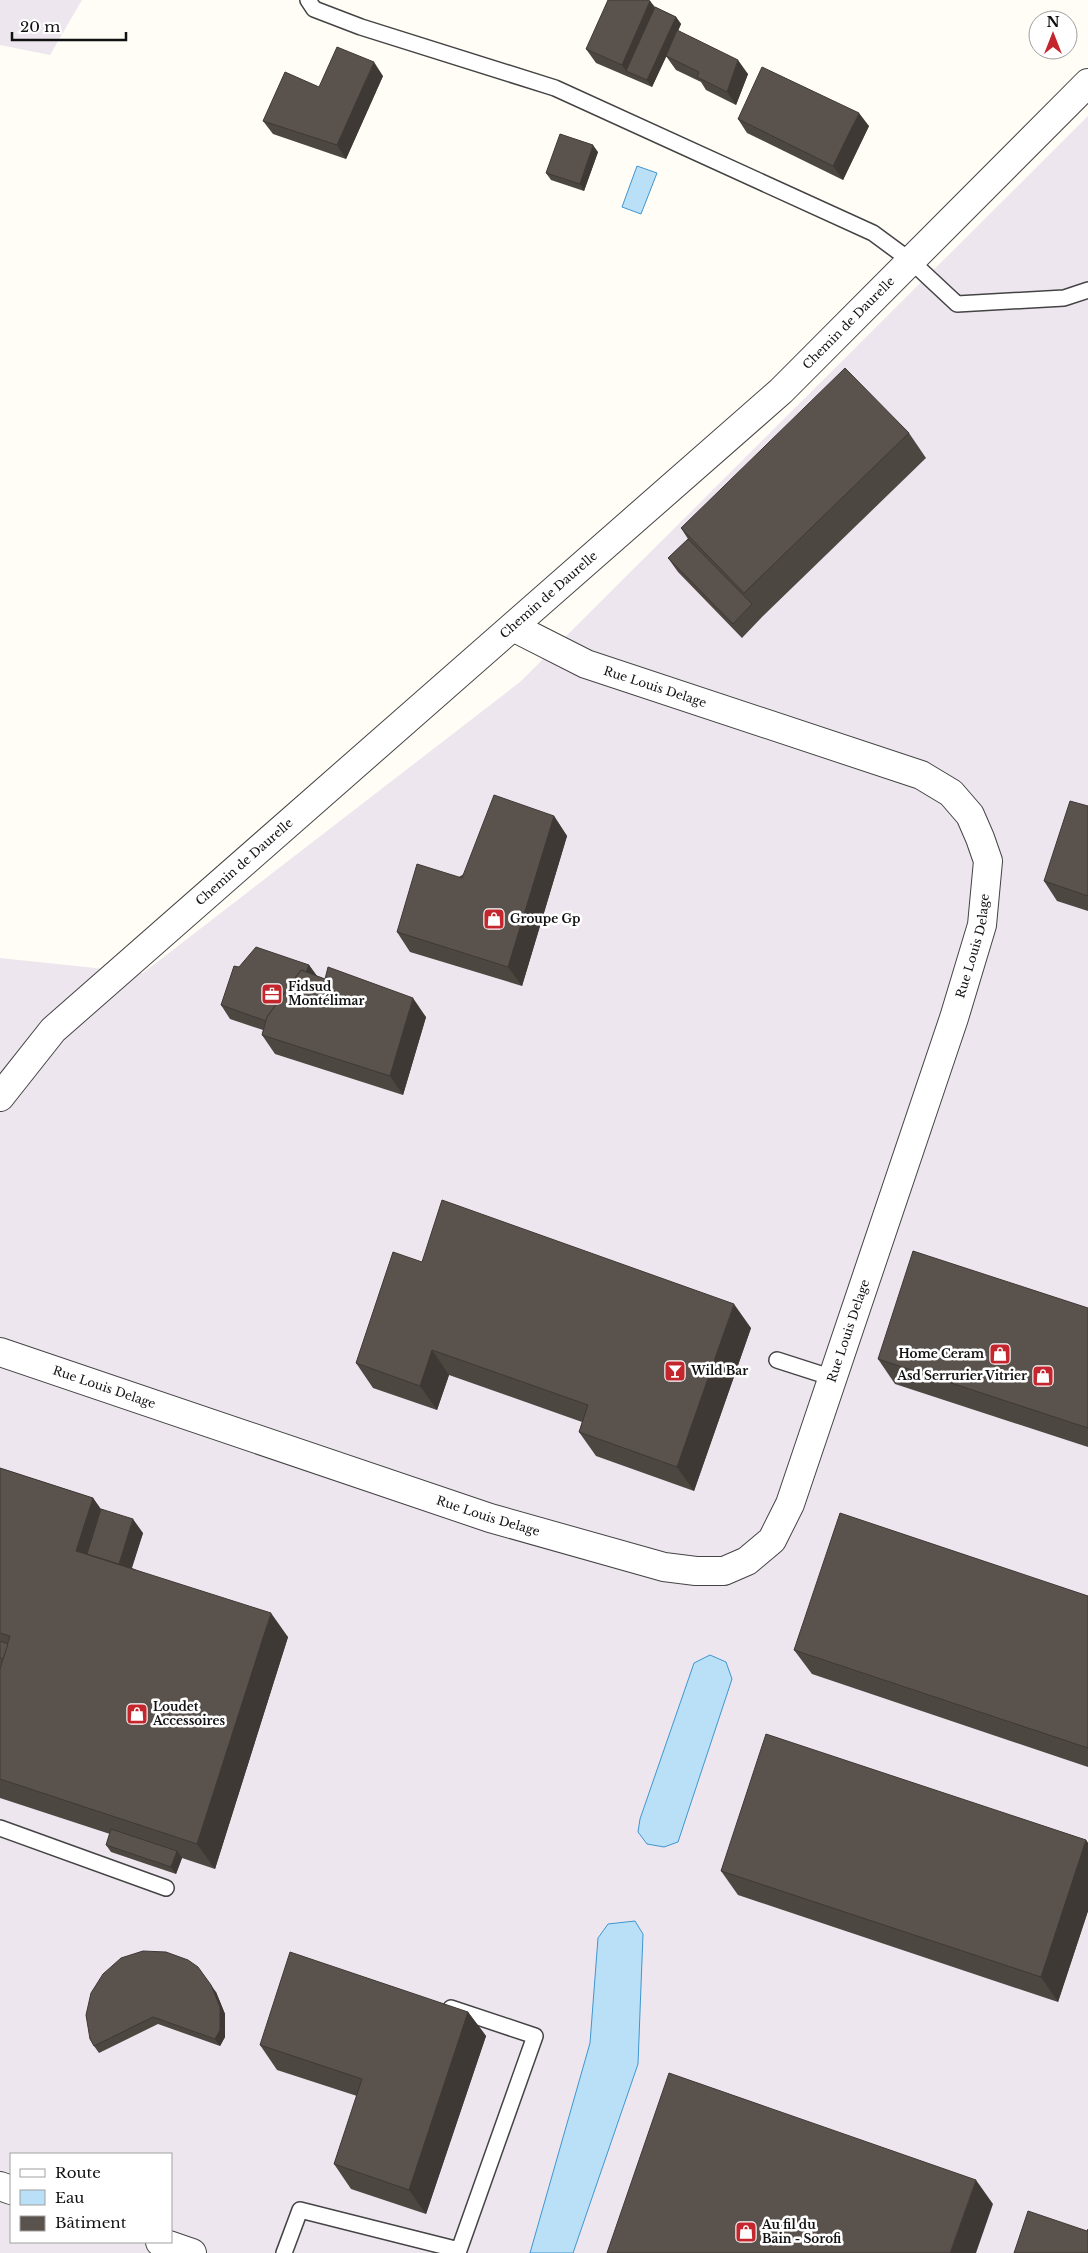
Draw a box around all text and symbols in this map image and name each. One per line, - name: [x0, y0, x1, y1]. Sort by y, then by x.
- scale bar: [12, 10, 126, 42]
- north arrow: [1028, 10, 1078, 60]
- text: N: [1046, 13, 1060, 31]
- text: 20 m: [20, 17, 60, 36]
- street label: Chemin de Daurelle: [799, 273, 898, 372]
- street label: Chemin de Daurelle: [497, 548, 600, 641]
- street label: Rue Louis Delage: [602, 663, 709, 710]
- street label: Chemin de Daurelle: [192, 815, 296, 908]
- street label: Rue Louis Delage: [952, 893, 992, 1000]
- shop icon: Groupe Gp: [482, 907, 506, 931]
- place label: Groupe Gp: [510, 911, 580, 926]
- place label: Fidsud Montélimar: [288, 979, 364, 1008]
- office icon: Fidsud Montélimar: [260, 982, 284, 1006]
- street label: Rue Louis Delage: [824, 1277, 872, 1384]
- shop icon: Home Ceram: [988, 1342, 1012, 1366]
- place label: Home Ceram: [898, 1346, 985, 1361]
- bar icon: Wild Bar: [663, 1359, 687, 1383]
- street label: Rue Louis Delage: [51, 1362, 158, 1411]
- place label: Wild Bar: [690, 1363, 748, 1378]
- shop icon: Asd Serrurier Vitrier: [1031, 1364, 1055, 1388]
- place label: Asd Serrurier Vitrier: [896, 1368, 1027, 1383]
- street label: Rue Louis Delage: [435, 1492, 542, 1539]
- place label: Loudet Accessoires: [152, 1699, 225, 1728]
- shop icon: Loudet Accessoires: [125, 1702, 149, 1726]
- legend: [10, 2153, 172, 2243]
- text: Route: [55, 2163, 101, 2182]
- text: Eau: [55, 2188, 84, 2207]
- text: Bâtiment: [55, 2213, 127, 2232]
- place label: Au fil du Bain - Sorofi: [761, 2217, 842, 2246]
- shop icon: Au fil du Bain - Sorofi: [734, 2220, 758, 2244]

